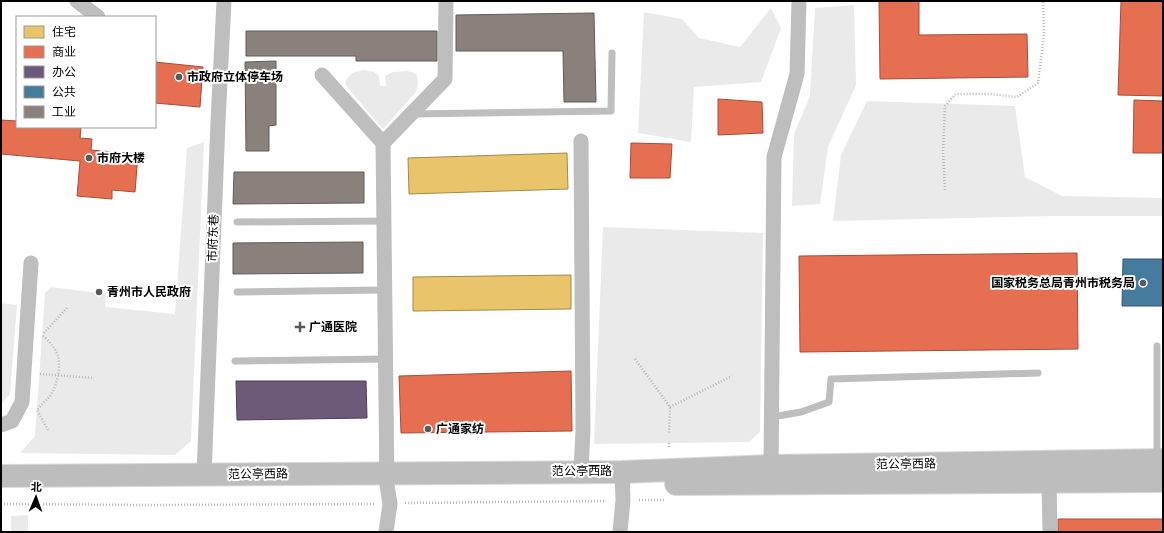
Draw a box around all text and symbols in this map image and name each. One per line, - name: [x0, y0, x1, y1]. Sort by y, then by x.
- legend: [16, 16, 156, 128]
- text: 住宅: [52, 24, 76, 39]
- text: 商业: [52, 44, 76, 59]
- text: 办公: [52, 64, 76, 79]
- place label: 市政府立体停车场: [187, 69, 283, 84]
- marker: 市政府立体停车场: [174, 72, 184, 82]
- text: 公共: [52, 84, 76, 99]
- text: 工业: [52, 104, 76, 119]
- place label: 市府大楼: [97, 150, 145, 165]
- marker: 市府大楼: [84, 153, 94, 163]
- street label: 市府东巷: [204, 214, 221, 262]
- place label: 国家税务总局青州市税务局: [991, 275, 1135, 290]
- marker: 国家税务总局青州市税务局: [1138, 278, 1148, 288]
- place label: 青州市人民政府: [107, 284, 191, 299]
- marker: 青州市人民政府: [94, 287, 104, 297]
- place label: 广通医院: [309, 319, 357, 334]
- marker: 广通医院: [294, 321, 306, 333]
- place label: 广通家纺: [436, 421, 484, 436]
- marker: 广通家纺: [423, 424, 433, 434]
- street label: 范公亭西路: [876, 455, 936, 472]
- street label: 范公亭西路: [552, 463, 612, 478]
- street label: 范公亭西路: [228, 465, 288, 482]
- north arrow: [16, 477, 56, 517]
- text: 北: [31, 480, 42, 494]

